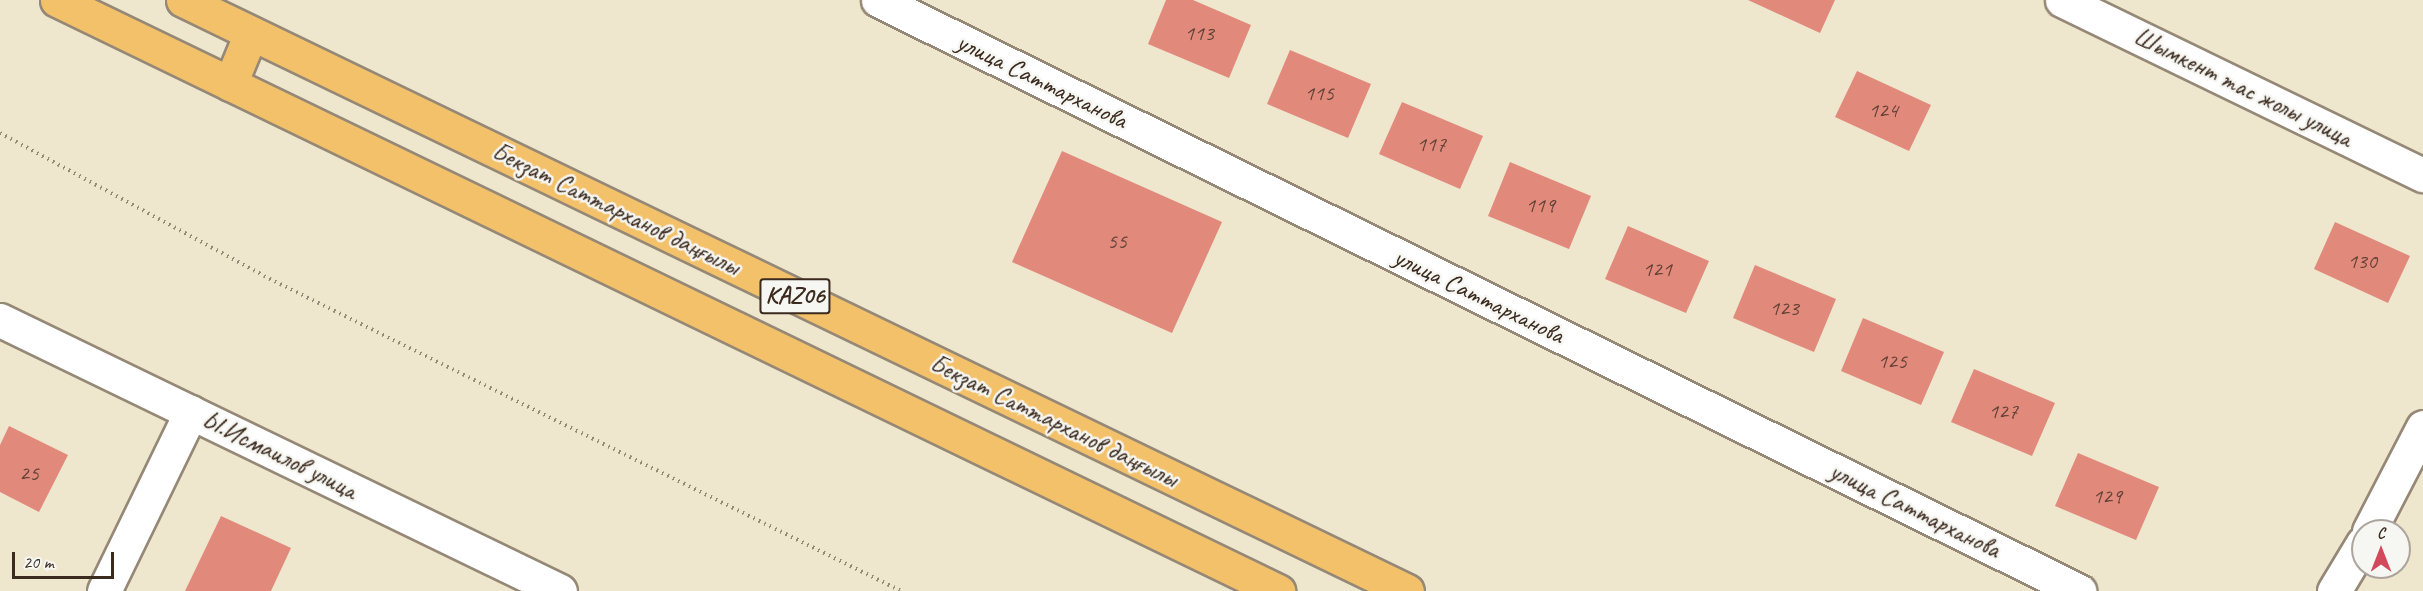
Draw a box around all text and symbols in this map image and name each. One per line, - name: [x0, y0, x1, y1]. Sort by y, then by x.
- house number: 113: [1184, 21, 1214, 47]
- street label: Шымкент тас жолы улица: [2129, 21, 2357, 153]
- street label: улица Саттарханова: [951, 26, 1133, 136]
- house number: 115: [1304, 81, 1334, 107]
- house number: 124: [1868, 98, 1898, 124]
- house number: 117: [1416, 132, 1446, 158]
- street label: Бекзат Саттарханов даңғылы: [487, 135, 745, 283]
- house number: 119: [1525, 193, 1555, 219]
- house number: 55: [1107, 229, 1127, 255]
- street label: улица Саттарханова: [1388, 241, 1570, 351]
- house number: 130: [2347, 249, 2377, 275]
- house number: 121: [1642, 257, 1672, 283]
- road number: KАZ06: [759, 275, 831, 317]
- house number: 123: [1769, 296, 1799, 322]
- street label: Бекзат Саттарханов даңғылы: [925, 347, 1183, 495]
- house number: 125: [1877, 349, 1907, 375]
- house number: 127: [1988, 399, 2018, 425]
- street label: Ы.Исмаилов улица: [197, 404, 363, 506]
- street label: улица Саттарханова: [1824, 455, 2006, 565]
- house number: 25: [19, 461, 39, 487]
- house number: 129: [2092, 484, 2122, 510]
- north arrow: [2351, 519, 2411, 579]
- text: С: [2377, 523, 2385, 543]
- scale bar: [15, 540, 117, 578]
- text: 20 m: [23, 551, 54, 573]

